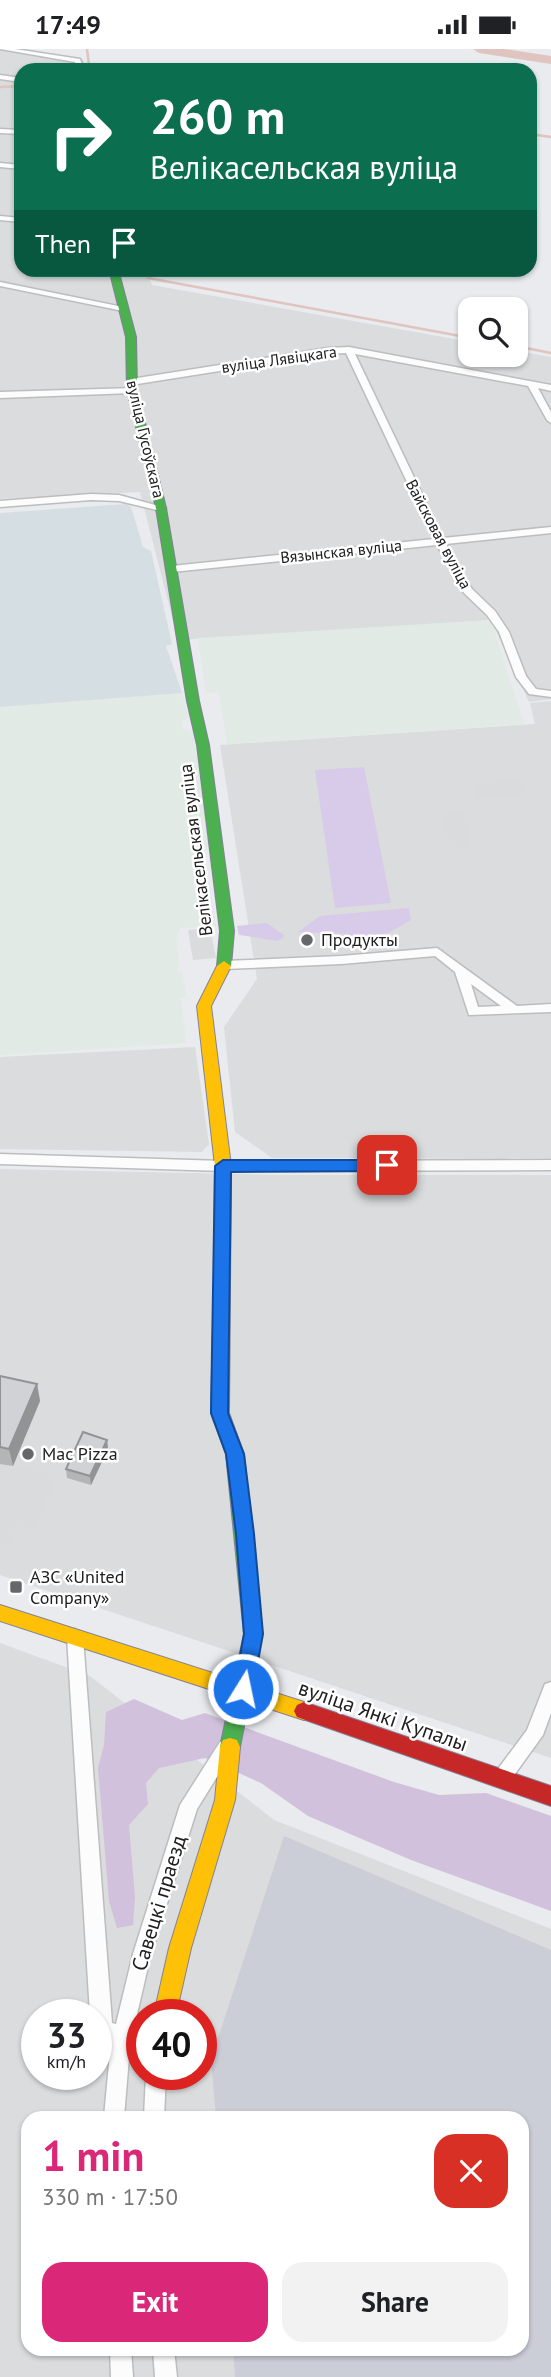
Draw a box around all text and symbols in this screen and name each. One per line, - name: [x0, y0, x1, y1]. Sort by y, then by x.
- text: 17:49: [35, 8, 101, 41]
- text: 260 m: [150, 84, 285, 148]
- icon: right: [35, 91, 126, 182]
- text: Велікасельская вуліца: [150, 146, 458, 188]
- icon: arrive: [105, 224, 143, 262]
- text: Then: [35, 227, 91, 260]
- map controls: [458, 297, 528, 367]
- button: search: [458, 297, 528, 367]
- street label: вуліца Лявіцкага: [220, 341, 338, 377]
- street label: вуліца Гусоўскага: [123, 378, 169, 500]
- street label: Вайсковая вуліца: [402, 476, 476, 592]
- street label: Вязынская вуліца: [279, 535, 403, 567]
- street label: Велікасельская вуліца: [174, 763, 217, 937]
- place label: Продукты: [321, 928, 398, 951]
- marker: Продукты: [299, 932, 315, 948]
- pin: [357, 1135, 417, 1195]
- icon: arrive: [368, 1146, 406, 1184]
- place label: Mac Pizza: [42, 1442, 118, 1465]
- marker: Mac Pizza: [20, 1446, 36, 1462]
- place label: АЗС «United Company»: [30, 1565, 124, 1609]
- marker: АЗС «United Company»: [8, 1579, 24, 1595]
- position arrow: [206, 1652, 280, 1726]
- street label: вуліца Янкі Купалы: [295, 1674, 471, 1757]
- street label: Савецкі праезд: [125, 1832, 192, 1974]
- speed limit sign: 40: [126, 1999, 217, 2090]
- text: 33: [47, 2012, 86, 2058]
- text: km/h: [47, 2050, 86, 2073]
- text: 1 min: [42, 2128, 144, 2183]
- button: close: [434, 2134, 508, 2208]
- text: 330 m · 17:50: [42, 2182, 178, 2211]
- button: Exit: [42, 2262, 268, 2342]
- button: Share: [282, 2262, 508, 2342]

